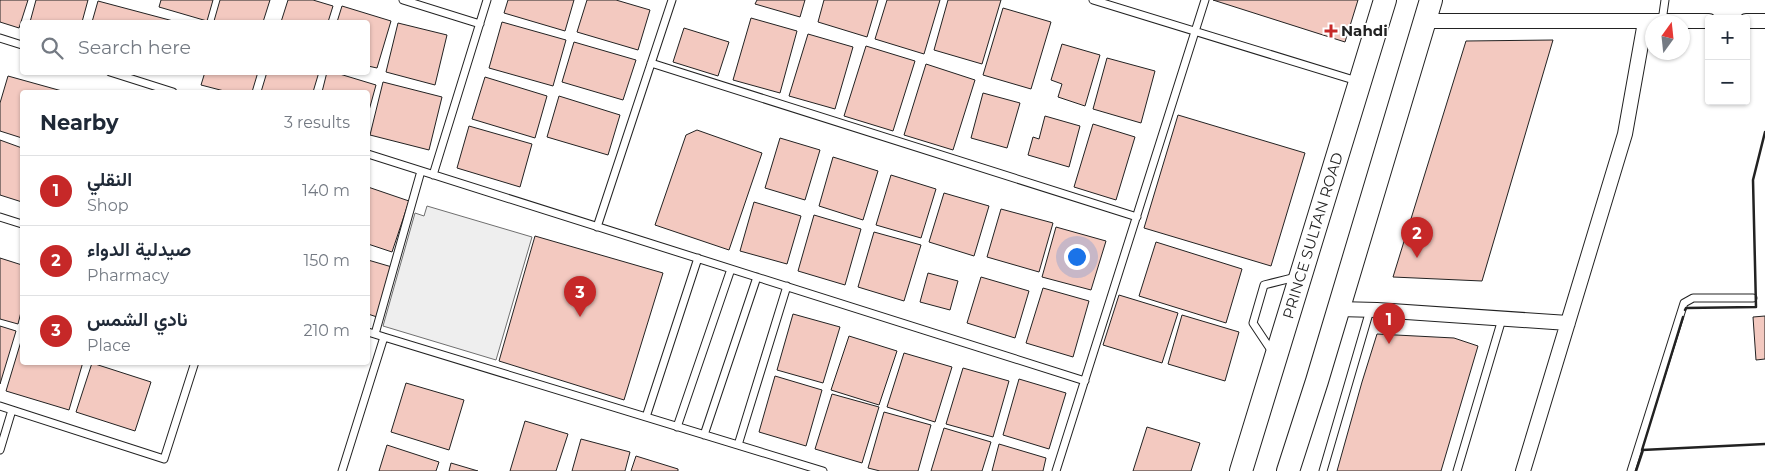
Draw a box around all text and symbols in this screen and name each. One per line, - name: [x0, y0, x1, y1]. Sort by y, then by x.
- north arrow: [1645, 15, 1690, 60]
- map controls: [1705, 15, 1750, 105]
- button: +: [1705, 15, 1750, 60]
- search box: [20, 20, 370, 75]
- place label: Nahdi: [1341, 21, 1388, 40]
- marker: Nahdi: [1325, 25, 1337, 37]
- icon: search: [38, 34, 66, 62]
- text: Search here: [78, 36, 191, 59]
- button: −: [1705, 60, 1750, 105]
- text: Nearby: [40, 110, 119, 135]
- text: 3 results: [284, 113, 350, 132]
- street label: PRINCE SULTAN ROAD: [1278, 150, 1347, 321]
- text: النقلي: [87, 168, 132, 191]
- text: 1: [53, 181, 59, 200]
- text: 140 m: [302, 181, 350, 200]
- text: Shop: [87, 196, 129, 215]
- pin: 2: [1401, 217, 1433, 258]
- text: صيدلية الدواء: [87, 238, 191, 261]
- your location: [1064, 244, 1090, 270]
- text: 2: [51, 251, 61, 270]
- text: 150 m: [303, 251, 350, 270]
- text: Pharmacy: [87, 266, 169, 285]
- pin: 3: [564, 276, 596, 317]
- pin: 1: [1373, 303, 1405, 344]
- text: نادي الشمس: [87, 308, 188, 331]
- text: 3: [51, 321, 61, 340]
- text: 210 m: [303, 321, 350, 340]
- text: Place: [87, 336, 131, 355]

